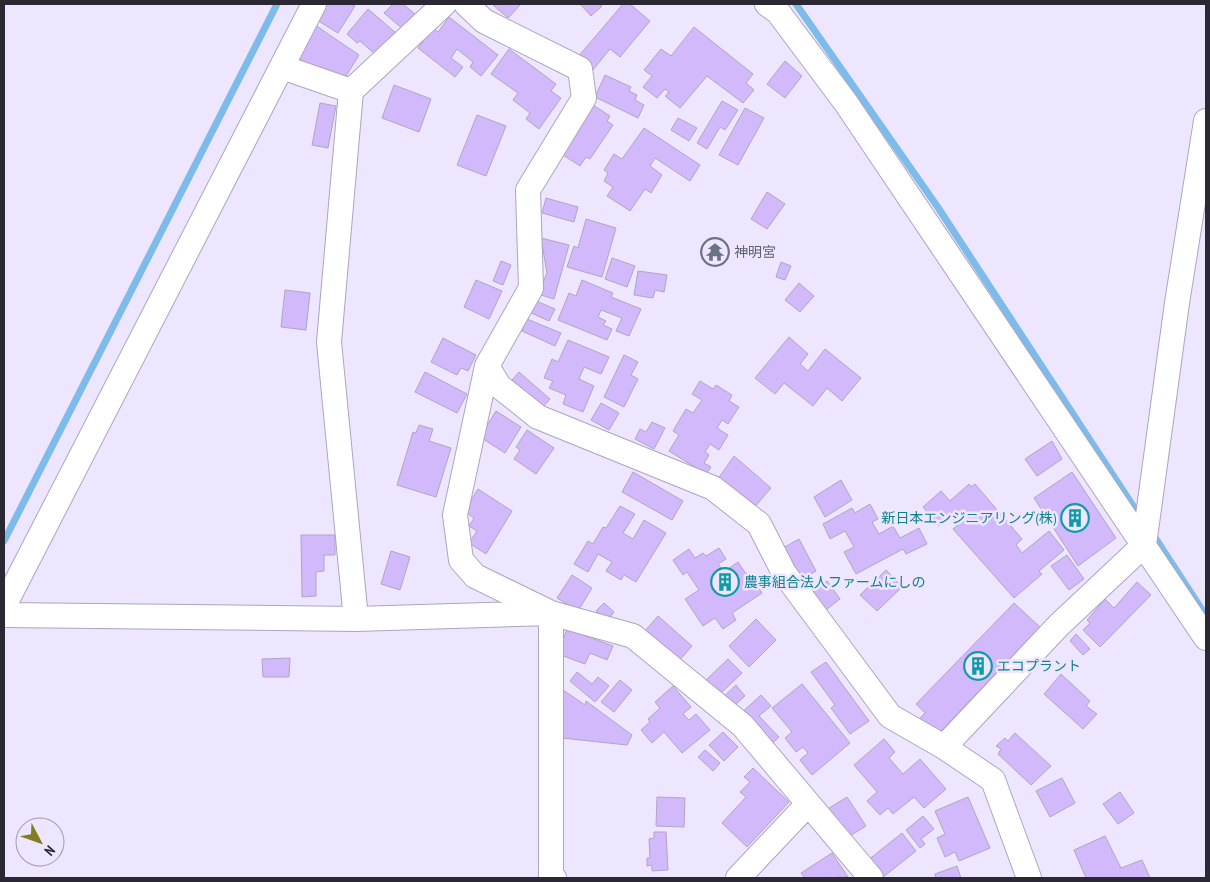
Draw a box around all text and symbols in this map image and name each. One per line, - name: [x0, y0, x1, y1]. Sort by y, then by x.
- temple icon: 神明宮: [700, 237, 730, 267]
- place label: 神明宮: [734, 243, 776, 261]
- building icon: 新日本エンジニアリング(株): [1060, 503, 1090, 533]
- place label: 新日本エンジニアリング(株): [881, 509, 1057, 527]
- building icon: 農事組合法人ファームにしの: [710, 567, 740, 597]
- place label: 農事組合法人ファームにしの: [744, 573, 926, 591]
- building icon: エコプラント: [963, 651, 993, 681]
- place label: エコプラント: [997, 657, 1081, 675]
- north arrow: [15, 817, 65, 867]
- text: N: [41, 842, 59, 859]

